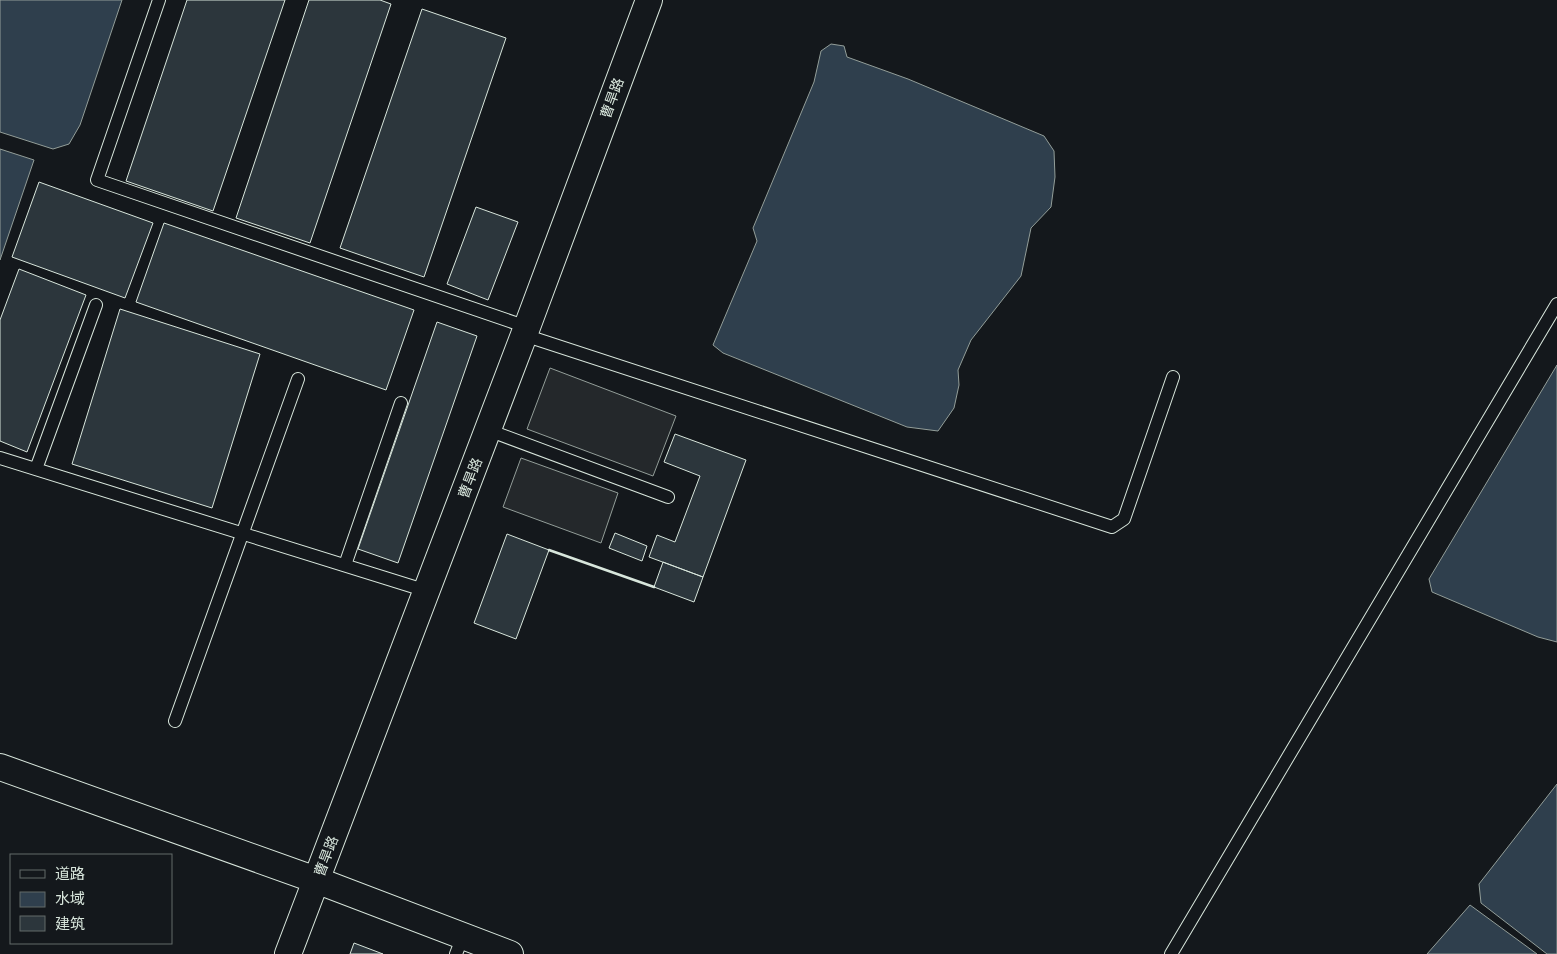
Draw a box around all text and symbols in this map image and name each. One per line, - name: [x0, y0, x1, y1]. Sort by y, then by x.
- street label: 曹旱路: [594, 75, 629, 121]
- street label: 曹旱路: [452, 454, 487, 501]
- street label: 曹旱路: [308, 832, 343, 879]
- legend: [10, 854, 172, 944]
- text: 道路: [55, 862, 85, 885]
- text: 水域: [55, 887, 85, 910]
- text: 建筑: [55, 912, 85, 935]

